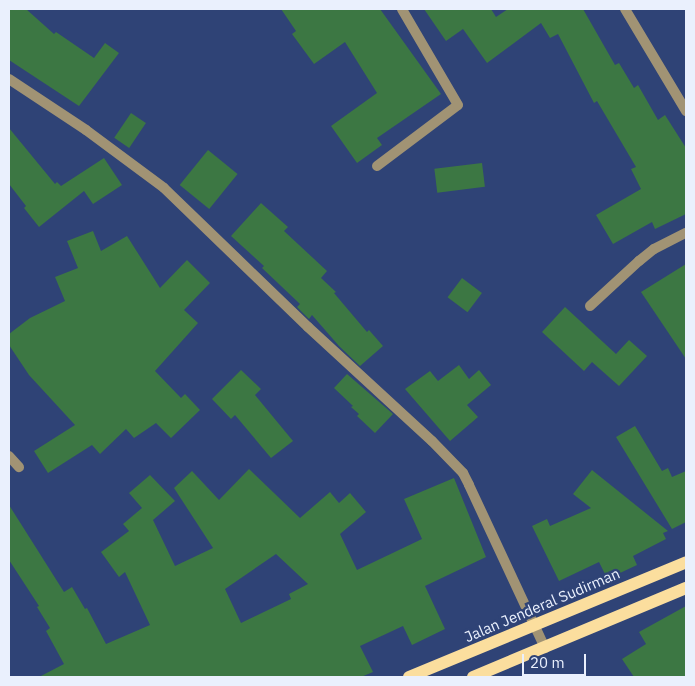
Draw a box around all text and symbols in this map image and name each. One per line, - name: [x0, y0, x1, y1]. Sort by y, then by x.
- street label: Jalan Jenderal Sudirman: [462, 564, 622, 646]
- scale bar: [525, 644, 589, 676]
- text: 20 m: [530, 653, 565, 672]

